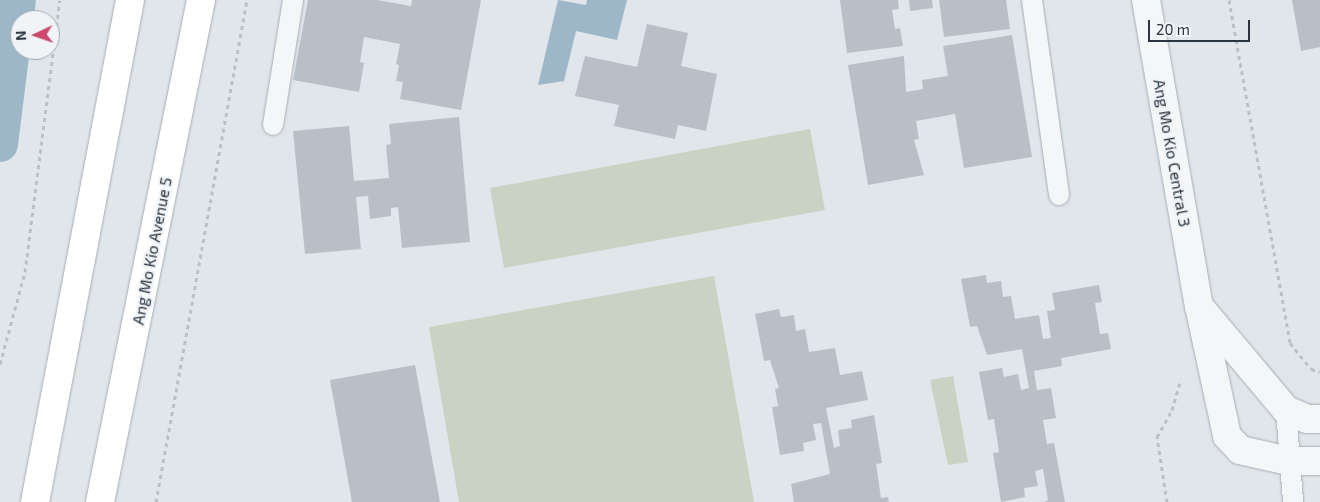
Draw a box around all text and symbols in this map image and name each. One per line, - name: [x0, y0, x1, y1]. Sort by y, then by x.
- north arrow: [10, 10, 60, 60]
- scale bar: [1150, 10, 1252, 42]
- text: 20 m: [1156, 20, 1190, 38]
- text: N: [12, 30, 29, 41]
- street label: Ang Mo Kio Central 3: [1150, 77, 1194, 229]
- street label: Ang Mo Kio Avenue 5: [128, 175, 176, 327]

